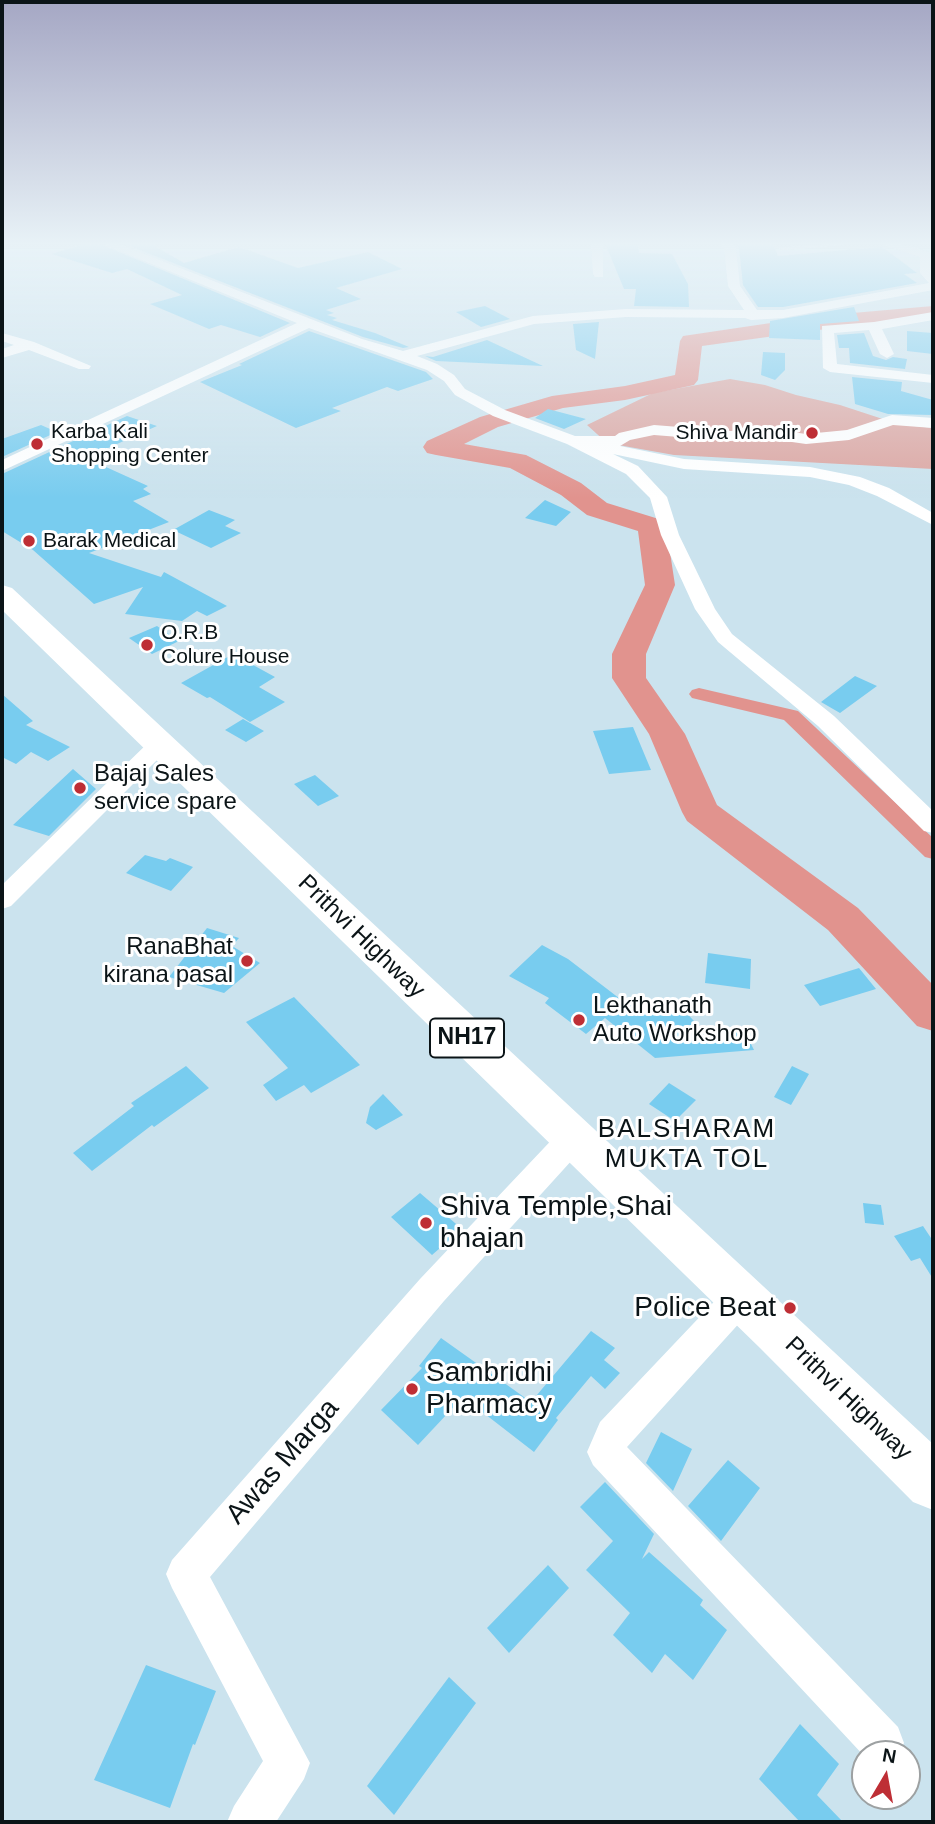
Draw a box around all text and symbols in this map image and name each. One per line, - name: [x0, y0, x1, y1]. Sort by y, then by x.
- place label: Karba Kali Shopping Center: [51, 419, 209, 469]
- place label: Shiva Mandir: [675, 420, 798, 446]
- marker: Shiva Mandir: [804, 425, 820, 441]
- marker: Karba Kali Shopping Center: [29, 436, 45, 452]
- place label: Barak Medical: [43, 528, 176, 554]
- marker: Barak Medical: [21, 533, 37, 549]
- place label: O.R.B Colure House: [161, 620, 289, 670]
- marker: O.R.B Colure House: [139, 637, 155, 653]
- place label: Bajaj Sales service spare: [94, 760, 237, 816]
- marker: Bajaj Sales service spare: [72, 780, 88, 796]
- street label: Prithvi Highway: [292, 869, 430, 1005]
- place label: RanaBhat kirana pasal: [104, 933, 233, 989]
- marker: RanaBhat kirana pasal: [239, 953, 255, 969]
- place label: Lekthanath Auto Workshop: [593, 992, 757, 1048]
- marker: Lekthanath Auto Workshop: [571, 1012, 587, 1028]
- road number: NH17: [430, 1018, 504, 1058]
- district label: BALSHARAM MUKTA TOL: [599, 1114, 775, 1176]
- place label: Shiva Temple,Shai bhajan: [440, 1190, 672, 1256]
- marker: Shiva Temple,Shai bhajan: [418, 1215, 434, 1231]
- place label: Police Beat: [634, 1291, 776, 1325]
- marker: Police Beat: [782, 1300, 798, 1316]
- street label: Prithvi Highway: [779, 1331, 917, 1467]
- place label: Sambridhi Pharmacy: [426, 1356, 552, 1422]
- marker: Sambridhi Pharmacy: [404, 1381, 420, 1397]
- street label: Awas Marga: [219, 1392, 347, 1532]
- north arrow: [851, 1740, 921, 1810]
- text: N: [881, 1744, 898, 1767]

